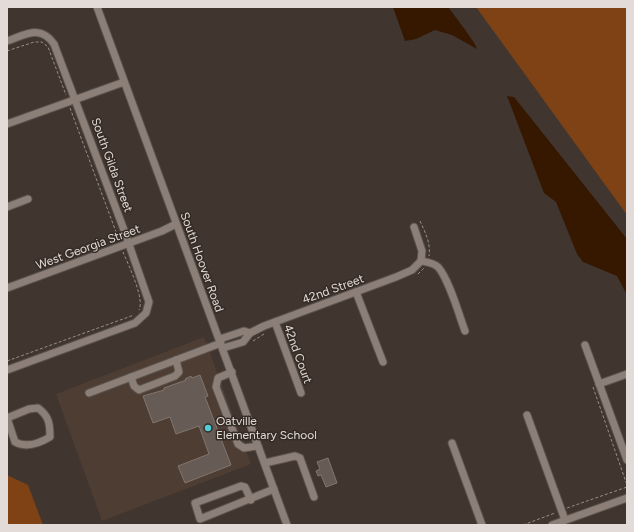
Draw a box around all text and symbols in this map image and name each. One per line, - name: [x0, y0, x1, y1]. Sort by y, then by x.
- street label: South Gilda Street: [88, 116, 136, 215]
- street label: South Hoover Road: [177, 210, 227, 314]
- street label: West Georgia Street: [34, 221, 142, 272]
- street label: 42nd Street: [300, 271, 366, 307]
- street label: 42nd Court: [281, 323, 315, 386]
- place label: Oatville Elementary School: [216, 414, 317, 442]
- marker: Oatville Elementary School: [203, 423, 213, 433]

